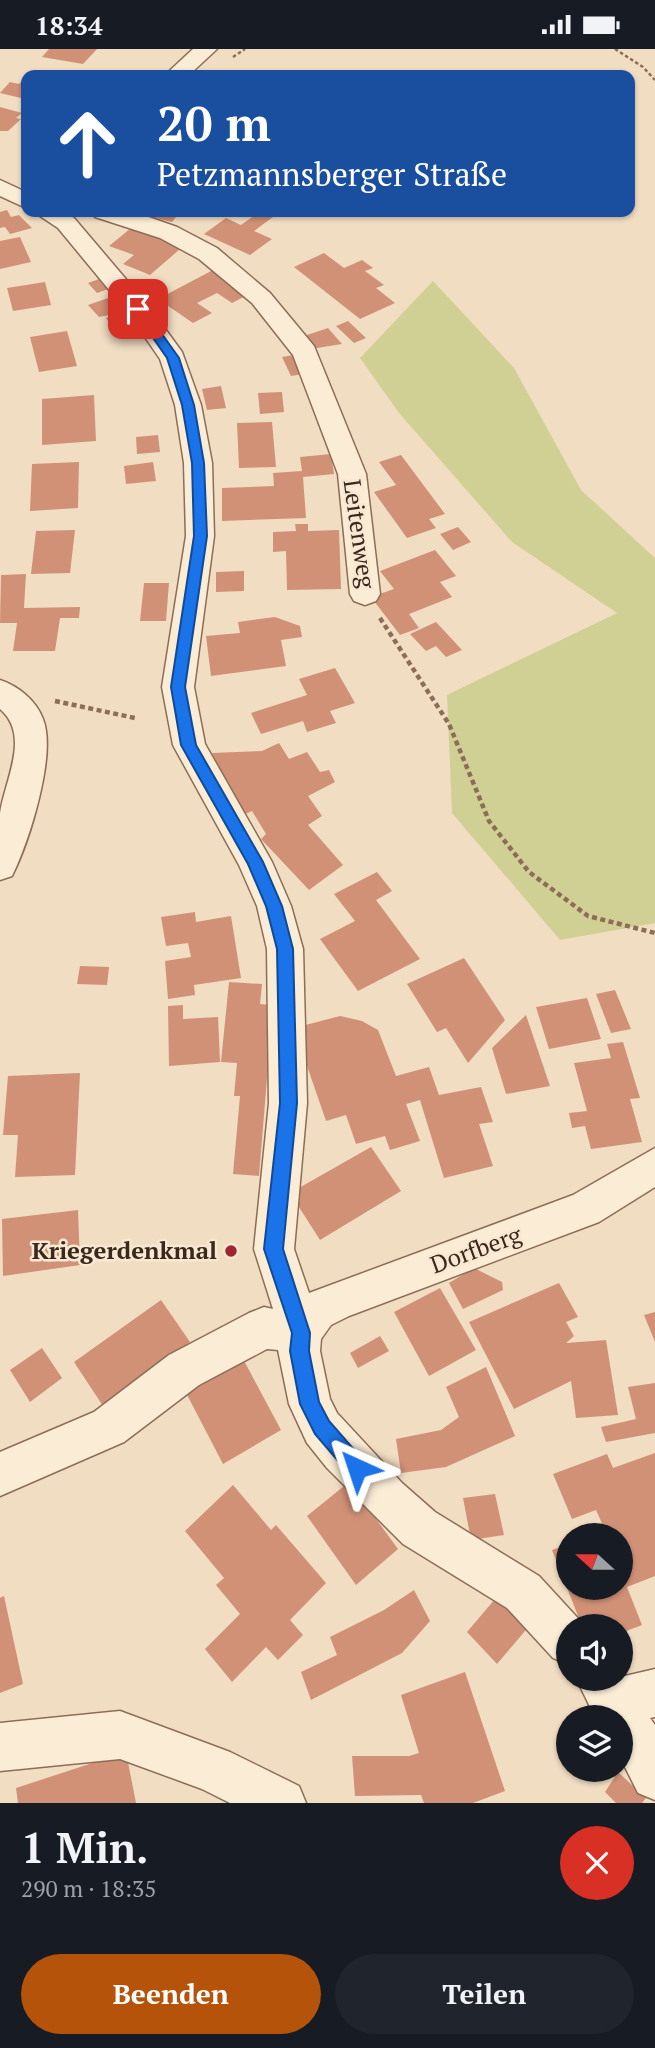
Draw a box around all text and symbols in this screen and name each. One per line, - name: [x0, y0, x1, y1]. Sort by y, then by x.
- text: 18:34: [35, 8, 103, 42]
- text: 20 m: [157, 90, 271, 155]
- icon: ahead: [42, 98, 133, 189]
- text: Petzmannsberger Straße: [157, 153, 507, 195]
- pin: [108, 279, 168, 339]
- icon: arrive: [119, 290, 157, 328]
- street label: Leitenweg: [337, 477, 384, 591]
- street label: Dorfberg: [426, 1218, 526, 1280]
- place label: Kriegerdenkmal: [32, 1234, 217, 1266]
- marker: Kriegerdenkmal: [223, 1243, 239, 1259]
- position arrow: [320, 1431, 394, 1505]
- north arrow: [556, 1523, 634, 1599]
- map controls: [556, 1523, 633, 1782]
- button: sound: [556, 1614, 633, 1691]
- button: layers: [556, 1705, 633, 1782]
- text: 1 Min.: [21, 1819, 149, 1875]
- button: close: [560, 1826, 634, 1900]
- text: 290 m · 18:35: [21, 1873, 156, 1904]
- button: Beenden: [21, 1954, 321, 2034]
- button: Teilen: [335, 1954, 634, 2034]

